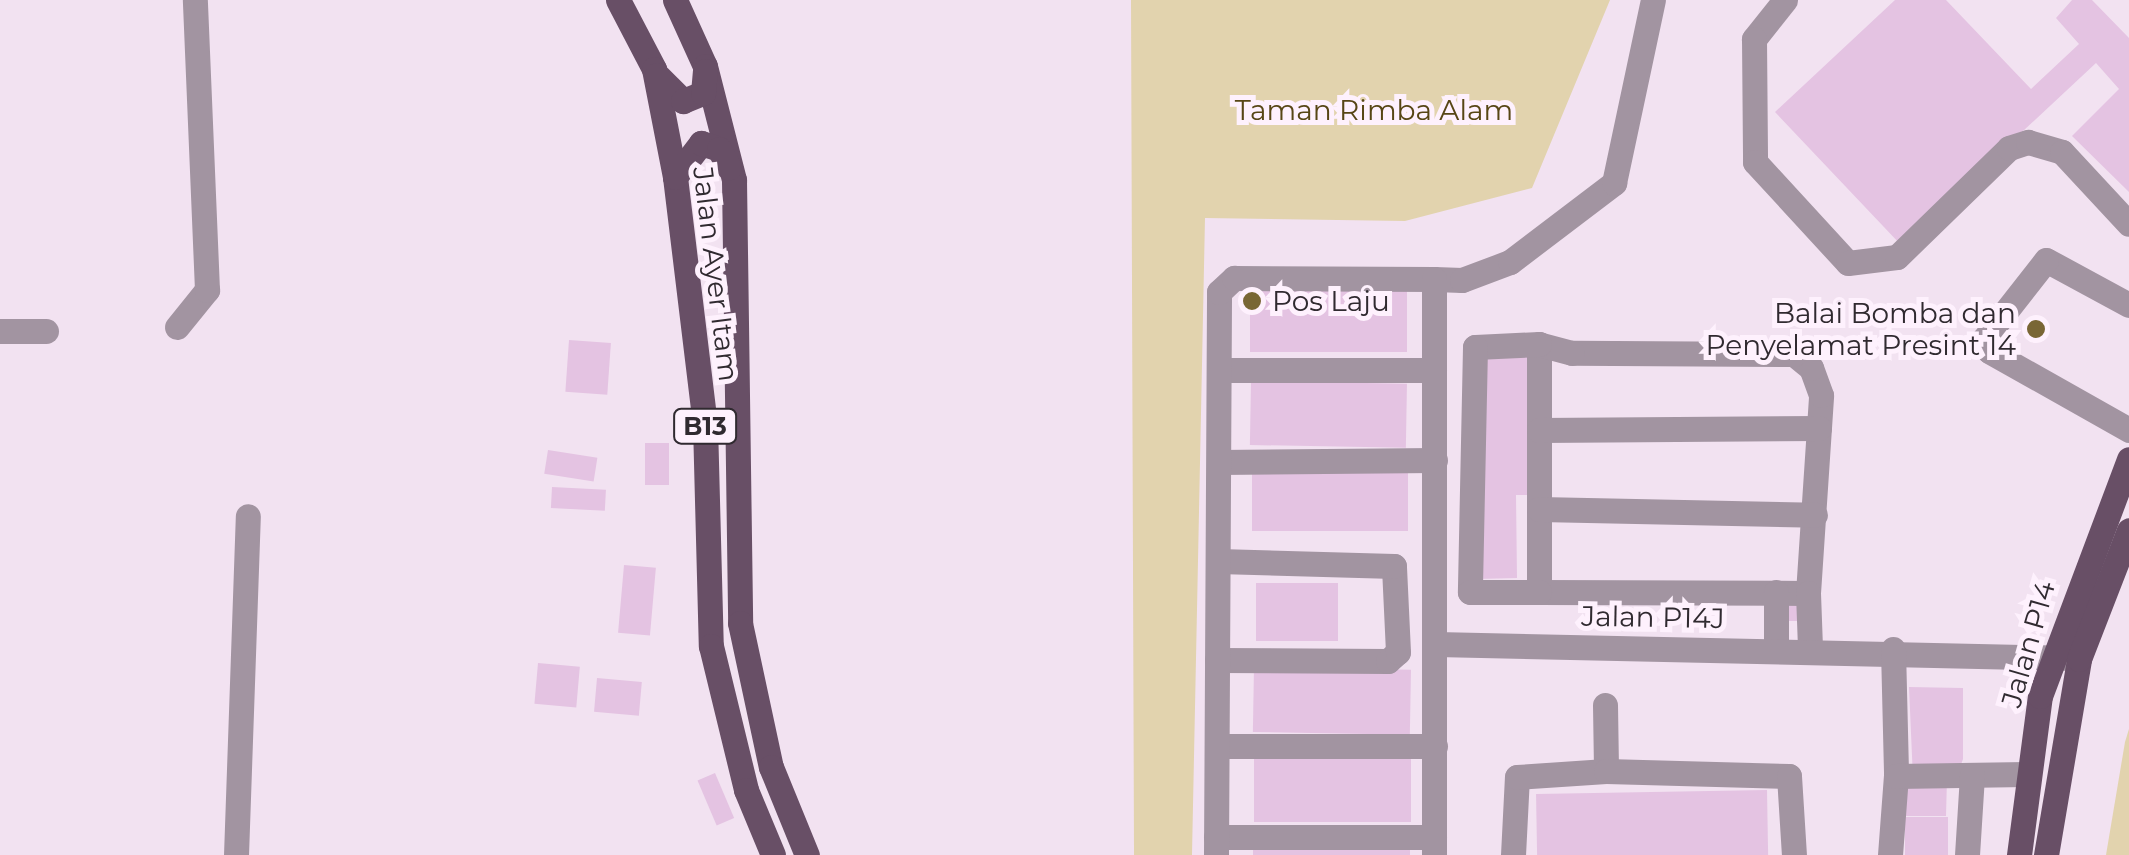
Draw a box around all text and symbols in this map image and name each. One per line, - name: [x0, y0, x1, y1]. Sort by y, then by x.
- park label: Taman Rimba Alam: [1235, 93, 1513, 127]
- street label: Jalan Ayer Itam: [686, 165, 746, 383]
- place label: Pos Laju: [1272, 284, 1390, 318]
- marker: Pos Laju: [1241, 290, 1263, 312]
- place label: Balai Bomba dan Penyelamat Presint 14: [1706, 296, 2016, 362]
- marker: Balai Bomba dan Penyelamat Presint 14: [2025, 318, 2047, 340]
- road number: B13: [672, 406, 738, 446]
- street label: Jalan P14: [1994, 577, 2062, 711]
- street label: Jalan P14J: [1581, 599, 1725, 635]

